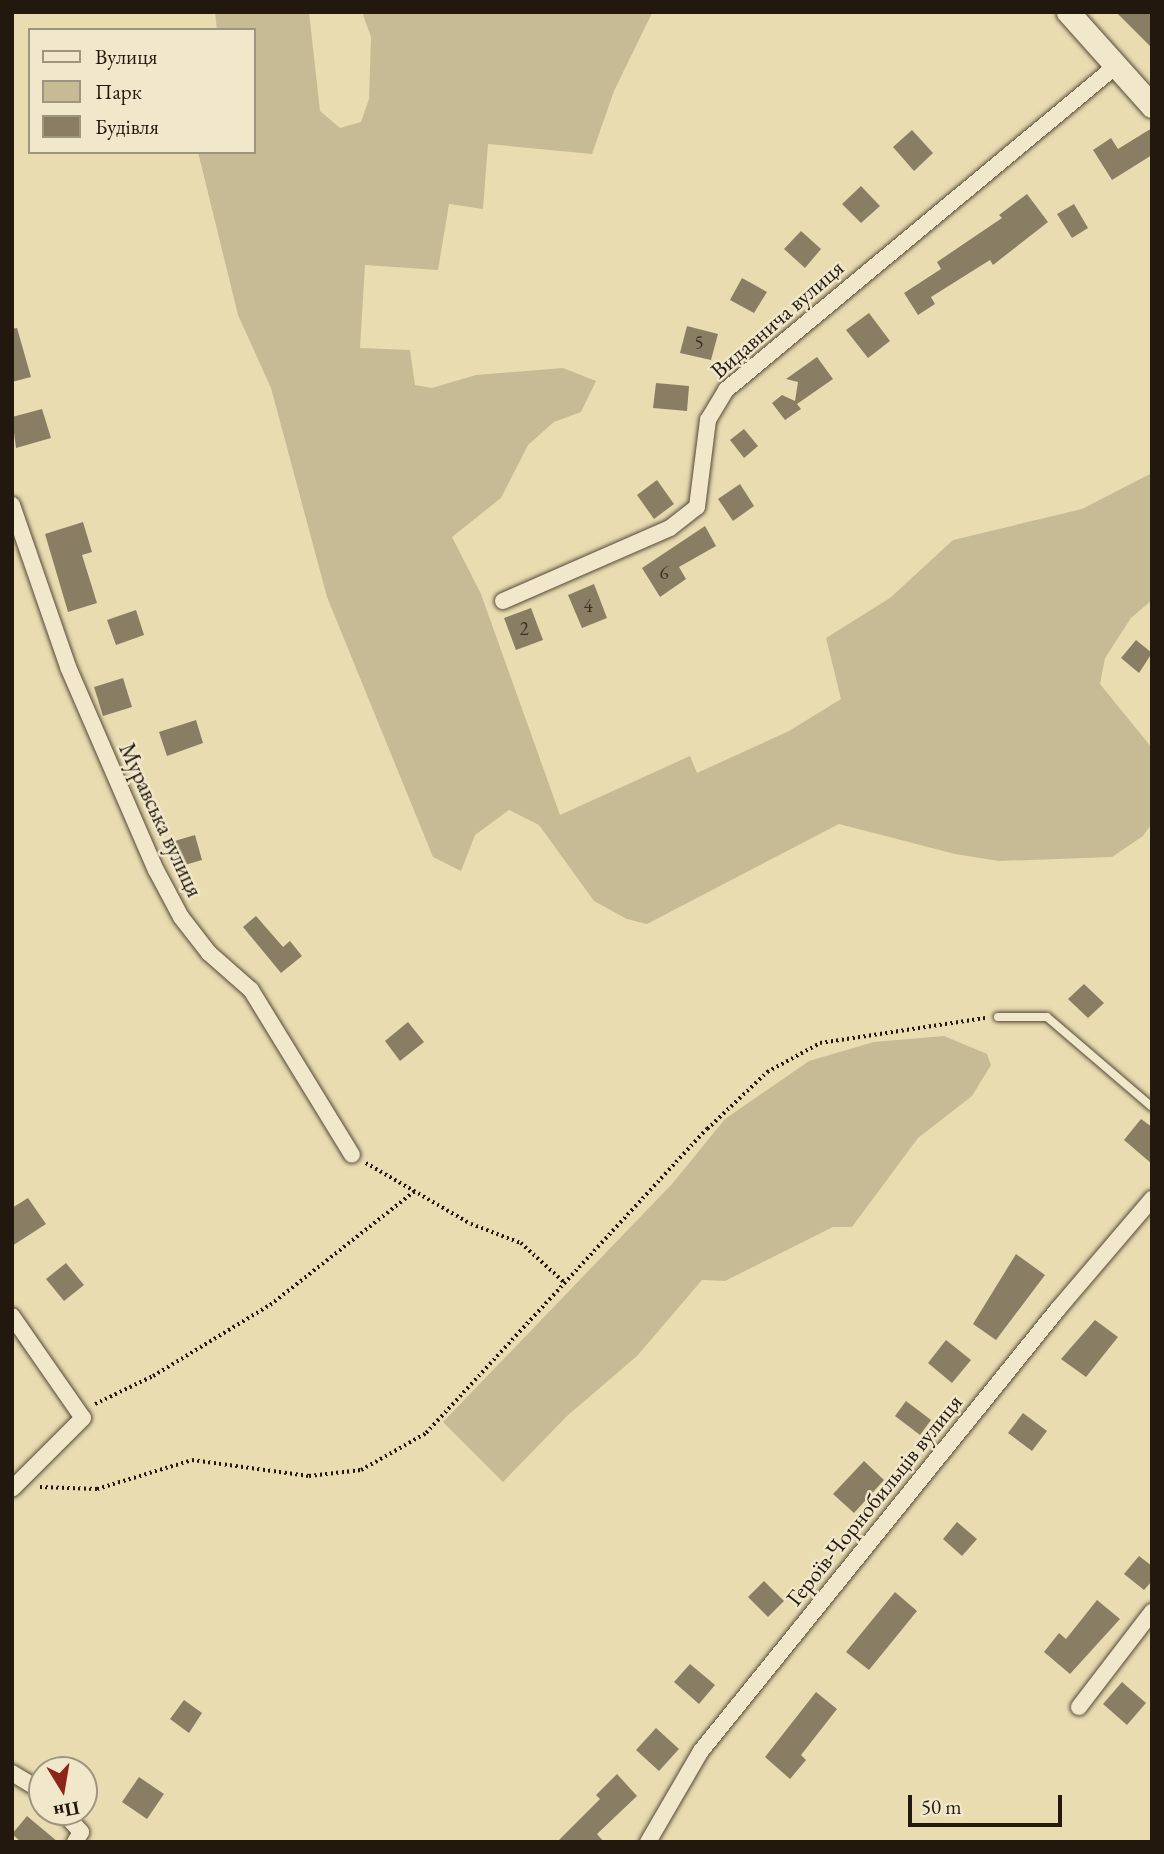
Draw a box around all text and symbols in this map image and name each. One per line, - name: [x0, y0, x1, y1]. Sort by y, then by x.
- legend: [28, 28, 256, 154]
- text: Вулиця: [95, 43, 157, 70]
- text: Парк: [95, 78, 142, 105]
- text: Будівля: [95, 113, 159, 140]
- street label: Видавнича вулиця: [705, 254, 849, 384]
- house number: 5: [694, 332, 704, 354]
- house number: 6: [659, 562, 669, 584]
- house number: 4: [583, 595, 593, 617]
- house number: 2: [519, 618, 529, 640]
- street label: Муравська вулиця: [113, 739, 209, 901]
- street label: Героїв-Чорнобильців вулиця: [780, 1389, 968, 1611]
- north arrow: [28, 1756, 98, 1826]
- scale bar: [912, 1780, 1066, 1824]
- text: 50 m: [921, 1793, 962, 1820]
- text: Пн: [52, 1795, 82, 1825]

